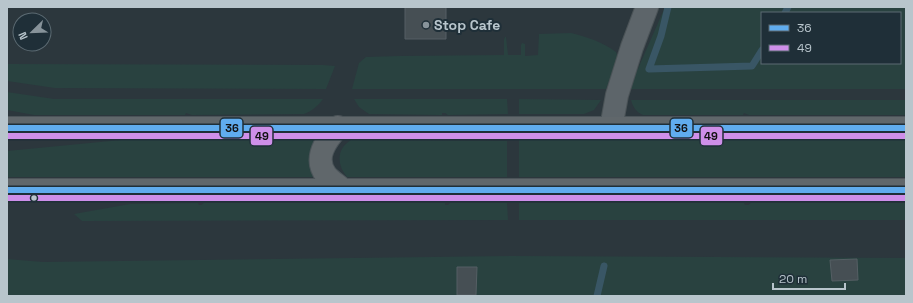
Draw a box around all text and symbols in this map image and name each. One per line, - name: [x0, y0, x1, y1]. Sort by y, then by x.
- north arrow: [12, 12, 52, 52]
- legend: [761, 12, 901, 64]
- place label: Stop Cafe: [434, 16, 500, 34]
- marker: Stop Cafe: [421, 20, 431, 30]
- text: 36: [797, 20, 812, 36]
- text: N: [15, 30, 31, 42]
- text: 49: [797, 40, 812, 56]
- line badge: 36: [220, 118, 243, 138]
- line badge: 36: [670, 118, 693, 138]
- text: 36: [225, 121, 239, 135]
- text: 36: [674, 121, 688, 135]
- line badge: 49: [250, 126, 273, 146]
- line badge: 49: [700, 126, 723, 146]
- text: 49: [255, 129, 269, 143]
- text: 49: [704, 129, 718, 143]
- unlabelled marker: [29, 193, 39, 203]
- scale bar: [773, 265, 845, 291]
- text: 20 m: [779, 271, 807, 287]

